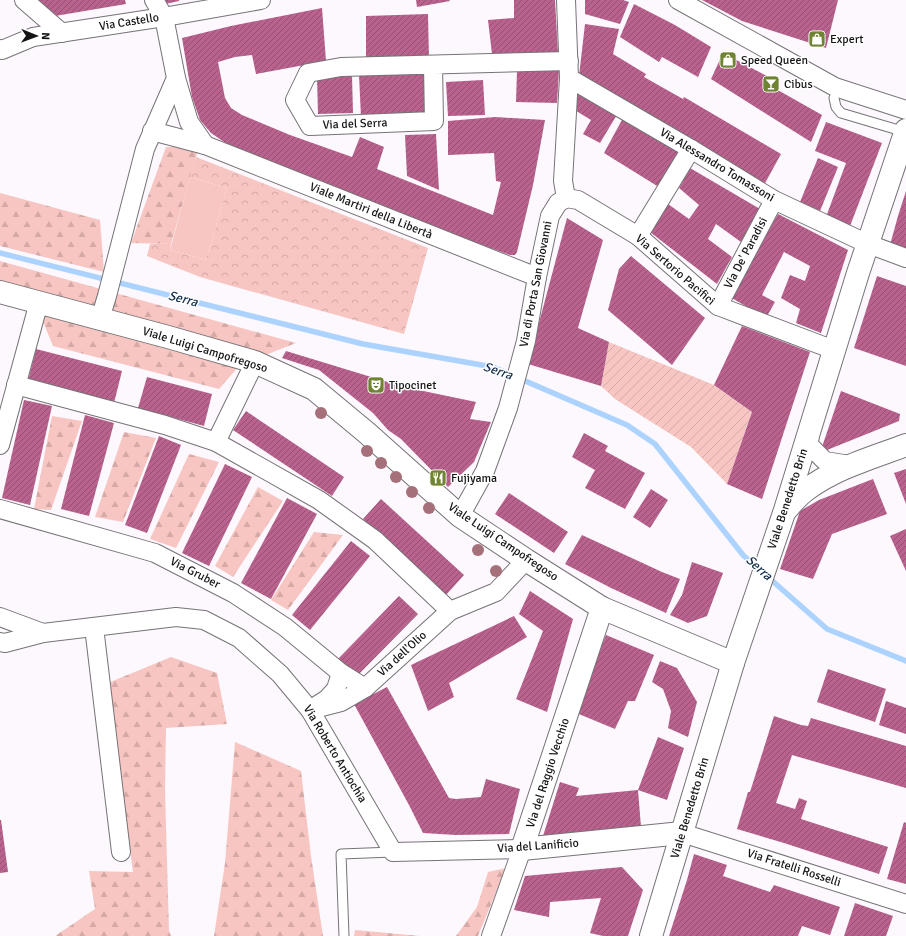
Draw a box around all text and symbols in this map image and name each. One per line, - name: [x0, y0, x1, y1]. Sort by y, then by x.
- street label: Via Castello: [98, 10, 160, 34]
- north arrow: [16, 16, 56, 56]
- shop icon: Expert: [807, 29, 827, 49]
- text: N: [39, 32, 52, 40]
- place label: Expert: [830, 32, 864, 47]
- shop icon: Speed Queen: [718, 50, 738, 70]
- place label: Speed Queen: [741, 53, 808, 68]
- bar icon: Cibus: [761, 74, 781, 94]
- place label: Cibus: [784, 77, 813, 92]
- street label: Via del Serra: [322, 115, 388, 133]
- street label: Via Alessandro Tomassoni: [657, 125, 777, 205]
- street label: Viale Martiri della Libertà: [307, 179, 435, 243]
- street label: Via De' Paradisi: [721, 215, 771, 291]
- street label: Via di Porta San Giovanni: [516, 220, 556, 348]
- street label: Via Sertorio Pacifici: [632, 231, 718, 309]
- water label: Serra: [167, 288, 200, 310]
- street label: Viale Luigi Campofregoso: [141, 324, 269, 376]
- water label: Serra: [481, 359, 515, 384]
- theatre icon: Tipocinet: [366, 375, 386, 395]
- place label: Tipocinet: [389, 378, 437, 393]
- street label: Viale Benedetto Brin: [765, 447, 811, 551]
- restaurant icon: Fujiyama: [428, 468, 448, 488]
- place label: Fujiyama: [451, 471, 497, 486]
- street label: Viale Luigi Campofregoso: [445, 499, 561, 585]
- water label: Serra: [743, 552, 776, 584]
- street label: Via Gruber: [167, 554, 223, 592]
- street label: Via dell'Olio: [374, 628, 430, 680]
- street label: Via Roberto Antiochia: [300, 702, 370, 806]
- street label: Via del Raggio Vecchio: [523, 716, 573, 830]
- street label: Viale Benedetto Brin: [667, 756, 713, 860]
- street label: Via del Lanificio: [497, 836, 579, 856]
- street label: Via Fratelli Rosselli: [745, 846, 843, 890]

